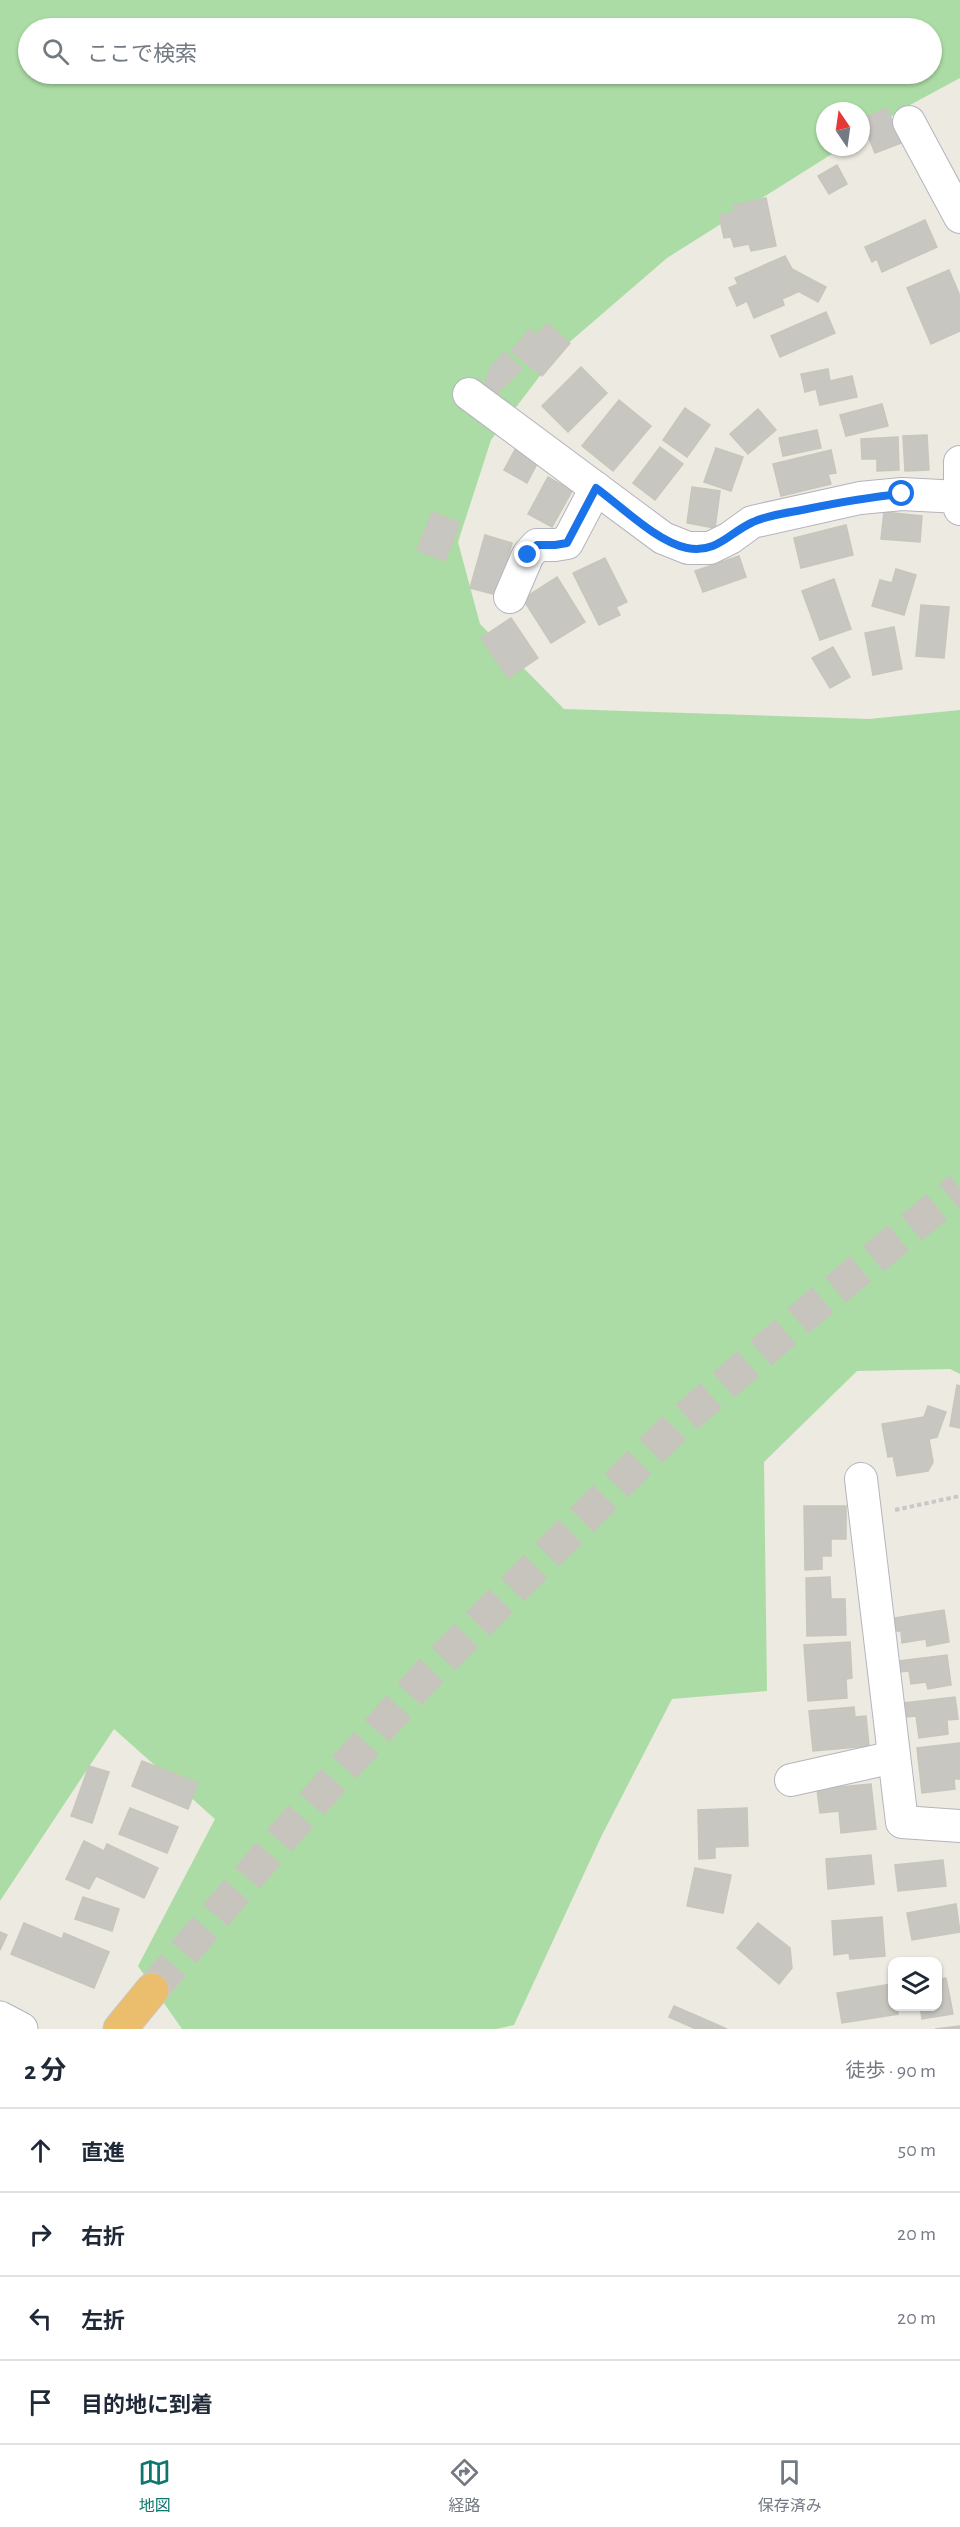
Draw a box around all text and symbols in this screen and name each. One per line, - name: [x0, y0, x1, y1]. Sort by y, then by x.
- search box: [18, 18, 942, 84]
- icon: search: [39, 35, 72, 68]
- text: ここで検索: [87, 43, 197, 65]
- north arrow: [816, 102, 870, 156]
- route start: [888, 480, 914, 506]
- route end: [514, 541, 540, 567]
- map controls: [888, 1957, 942, 2011]
- button: layers: [888, 1957, 942, 2011]
- text: 2 分: [24, 2058, 66, 2084]
- text: 徒歩 · 90 m: [846, 2061, 936, 2081]
- icon: ahead: [24, 2134, 57, 2167]
- text: 50 m: [898, 2140, 936, 2160]
- text: 直進: [81, 2142, 125, 2164]
- icon: right: [24, 2218, 57, 2251]
- text: 20 m: [897, 2224, 936, 2244]
- text: 右折: [81, 2226, 125, 2248]
- icon: left: [24, 2302, 57, 2335]
- text: 20 m: [897, 2308, 936, 2328]
- text: 左折: [81, 2310, 125, 2332]
- icon: arrive: [24, 2386, 57, 2419]
- text: 目的地に到着: [81, 2394, 213, 2416]
- tab: 地図: [138, 2456, 171, 2516]
- tab: 経路: [448, 2456, 481, 2516]
- tab: 保存済み: [758, 2456, 822, 2516]

